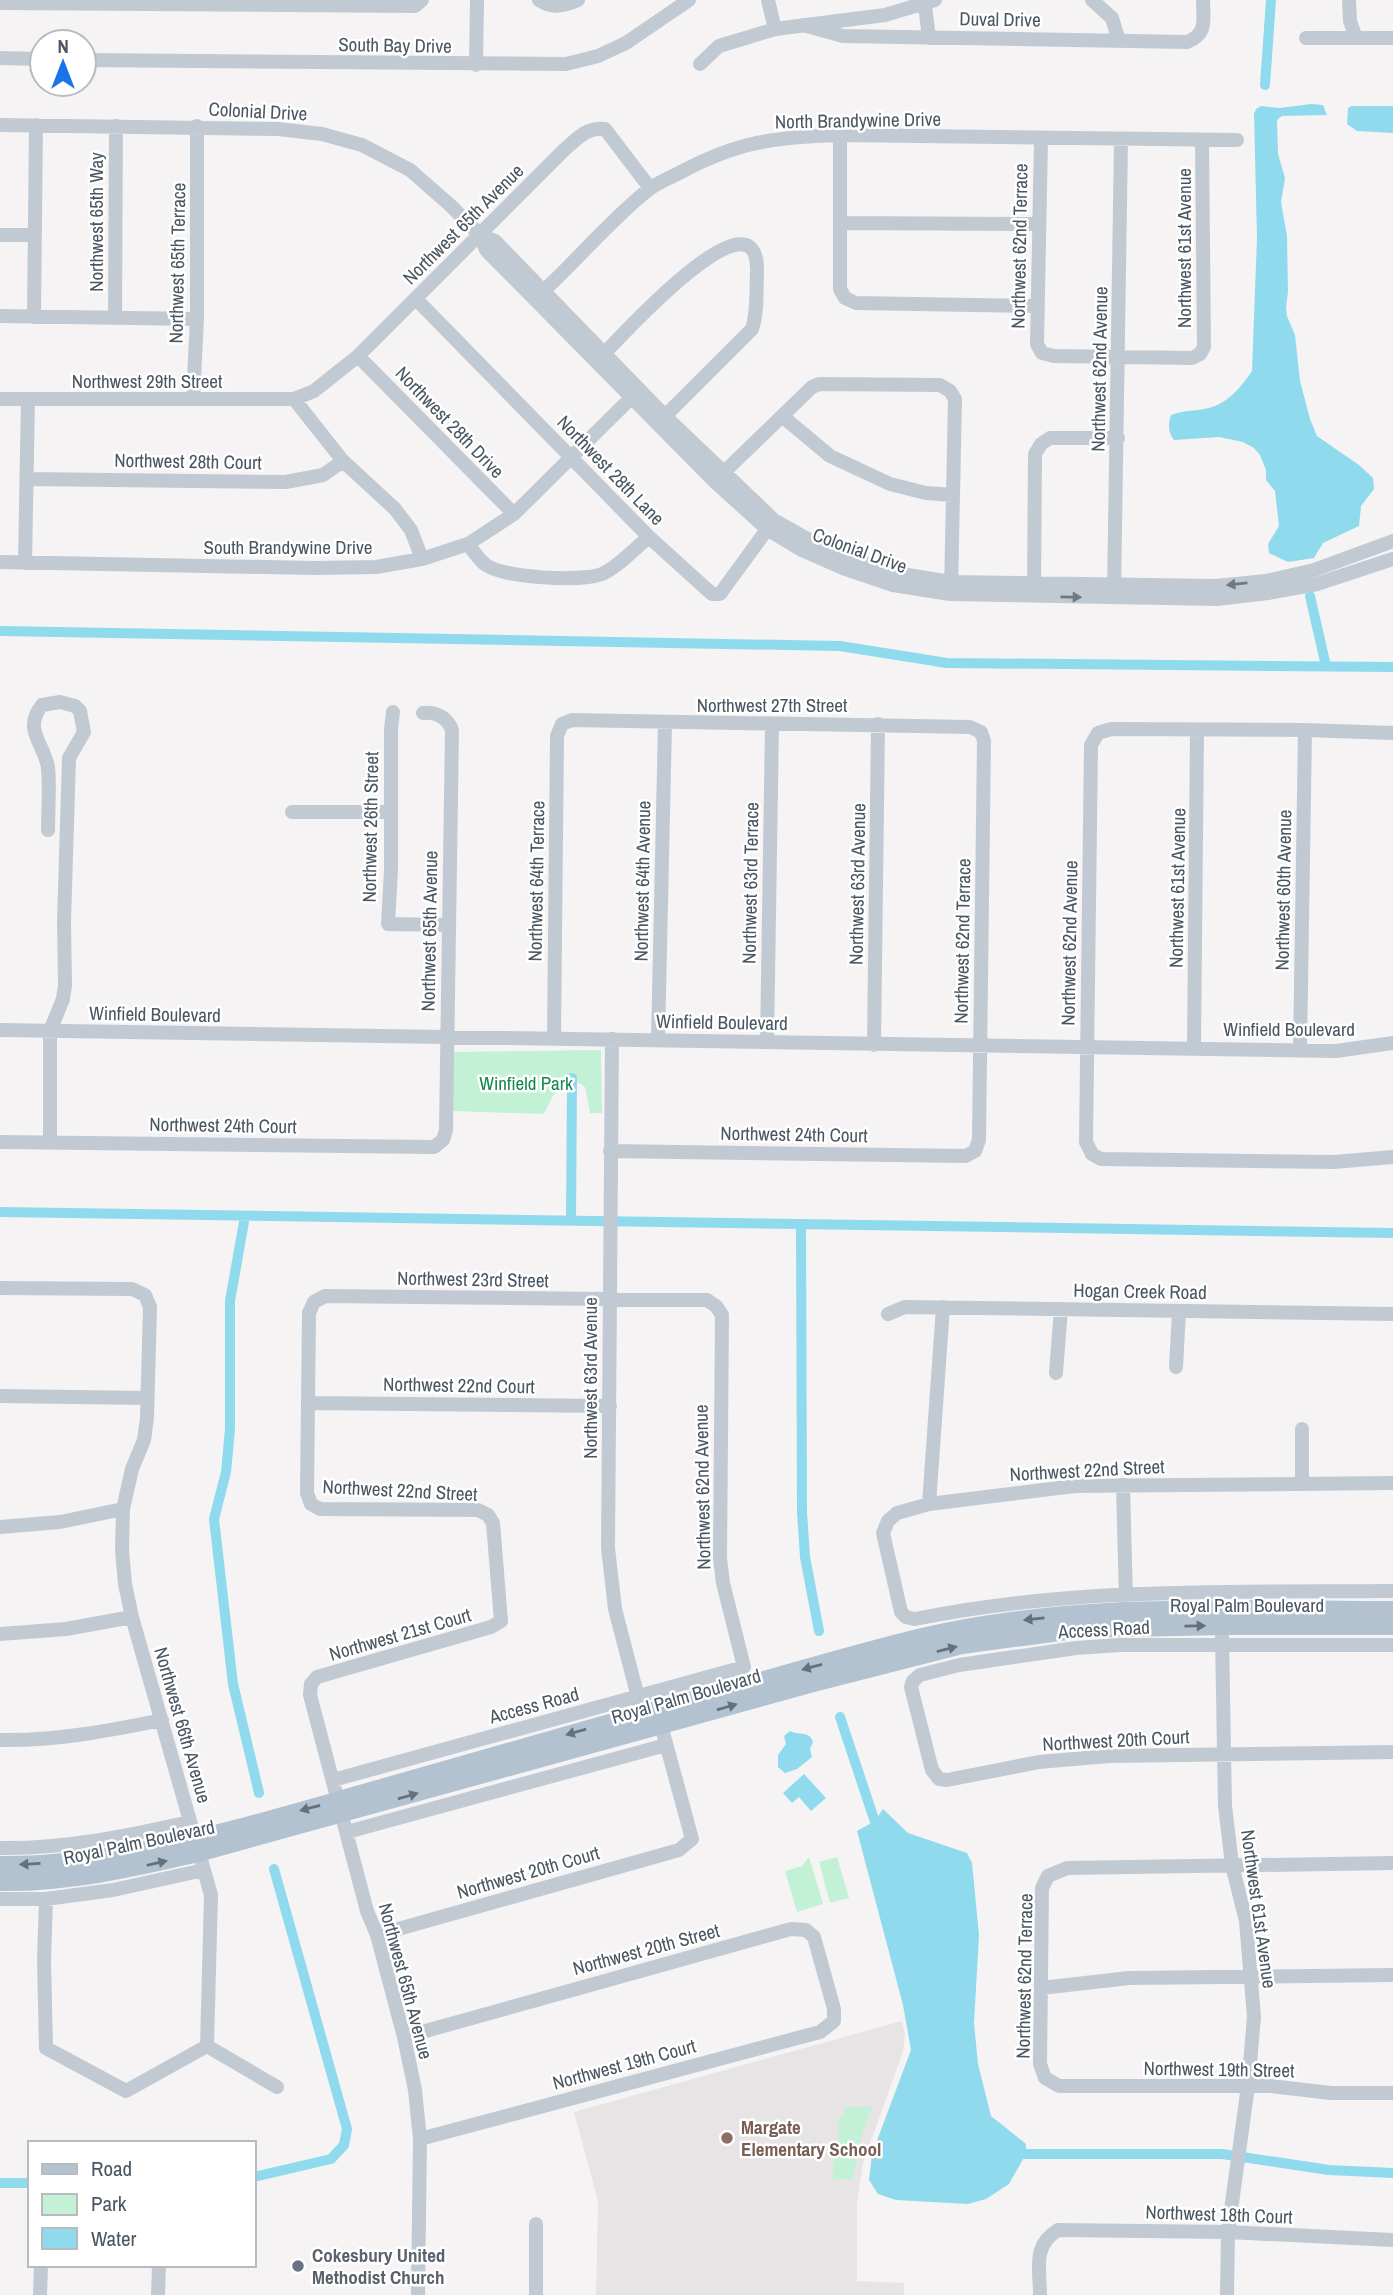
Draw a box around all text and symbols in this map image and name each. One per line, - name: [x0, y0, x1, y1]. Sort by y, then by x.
- street label: Duval Drive: [959, 5, 1041, 33]
- north arrow: [28, 28, 98, 98]
- street label: South Bay Drive: [338, 31, 452, 59]
- text: N: [57, 33, 69, 59]
- street label: Colonial Drive: [208, 95, 308, 127]
- street label: North Brandywine Drive: [775, 106, 941, 134]
- street label: Northwest 65th Way: [83, 152, 109, 292]
- street label: Northwest 65th Avenue: [397, 158, 529, 290]
- street label: Northwest 62nd Terrace: [1005, 163, 1033, 329]
- street label: Northwest 61st Avenue: [1171, 168, 1197, 328]
- street label: Northwest 65th Terrace: [163, 182, 191, 344]
- street label: Northwest 62nd Avenue: [1085, 286, 1113, 452]
- street label: Northwest 28th Drive: [390, 360, 510, 484]
- street label: Northwest 29th Street: [72, 368, 223, 394]
- street label: Northwest 28th Lane: [552, 409, 670, 531]
- street label: Northwest 28th Court: [114, 447, 262, 475]
- street label: Colonial Drive: [809, 521, 911, 579]
- street label: South Brandywine Drive: [204, 534, 372, 560]
- one-way arrow: [1225, 579, 1247, 590]
- one-way arrow: [1061, 591, 1083, 603]
- street label: Northwest 27th Street: [697, 692, 848, 718]
- street label: Northwest 26th Street: [356, 751, 384, 903]
- street label: Northwest 64th Terrace: [522, 800, 550, 962]
- street label: Northwest 64th Avenue: [628, 800, 656, 962]
- street label: Northwest 63rd Terrace: [736, 802, 764, 964]
- street label: Northwest 63rd Avenue: [843, 803, 871, 965]
- street label: Northwest 61st Avenue: [1163, 808, 1191, 968]
- street label: Northwest 60th Avenue: [1269, 809, 1297, 971]
- street label: Northwest 65th Avenue: [415, 850, 443, 1012]
- street label: Northwest 62nd Terrace: [948, 858, 976, 1024]
- street label: Northwest 62nd Avenue: [1055, 860, 1083, 1026]
- street label: Winfield Boulevard: [89, 1000, 221, 1028]
- street label: Winfield Boulevard: [656, 1008, 788, 1036]
- street label: Winfield Boulevard: [1223, 1016, 1355, 1042]
- park label: Winfield Park: [479, 1070, 573, 1096]
- street label: Northwest 24th Court: [149, 1111, 297, 1139]
- street label: Northwest 24th Court: [720, 1120, 868, 1148]
- street label: Northwest 23rd Street: [397, 1265, 550, 1293]
- street label: Hogan Creek Road: [1073, 1277, 1207, 1305]
- street label: Northwest 63rd Avenue: [577, 1297, 603, 1459]
- street label: Northwest 22nd Court: [383, 1371, 536, 1399]
- street label: Northwest 62nd Avenue: [688, 1404, 716, 1570]
- street label: Northwest 22nd Street: [1009, 1453, 1166, 1487]
- street label: Northwest 22nd Street: [322, 1473, 479, 1507]
- street label: Royal Palm Boulevard: [1170, 1592, 1324, 1618]
- street label: Northwest 21st Court: [326, 1601, 475, 1667]
- one-way arrow: [1023, 1614, 1045, 1625]
- street label: Access Road: [1056, 1614, 1151, 1644]
- one-way arrow: [1184, 1620, 1206, 1632]
- one-way arrow: [936, 1643, 958, 1654]
- street label: Northwest 66th Avenue: [148, 1644, 218, 1806]
- street label: Royal Palm Boulevard: [608, 1662, 764, 1730]
- one-way arrow: [801, 1662, 823, 1673]
- street label: Access Road: [485, 1681, 582, 1730]
- one-way arrow: [716, 1701, 738, 1712]
- street label: Northwest 20th Court: [1042, 1723, 1191, 1757]
- one-way arrow: [565, 1728, 586, 1738]
- one-way arrow: [397, 1790, 419, 1801]
- one-way arrow: [299, 1803, 320, 1813]
- street label: Royal Palm Boulevard: [61, 1813, 217, 1871]
- street label: Northwest 61st Avenue: [1235, 1828, 1283, 1990]
- street label: Northwest 20th Court: [454, 1839, 603, 1905]
- one-way arrow: [146, 1857, 168, 1868]
- one-way arrow: [19, 1859, 41, 1870]
- street label: Northwest 62nd Terrace: [1010, 1893, 1038, 2059]
- street label: Northwest 65th Avenue: [373, 1900, 439, 2062]
- street label: Northwest 20th Street: [570, 1917, 723, 1981]
- street label: Northwest 19th Court: [550, 2032, 699, 2096]
- street label: Northwest 19th Street: [1143, 2055, 1295, 2083]
- place label: Margate Elementary School: [741, 2114, 881, 2162]
- marker: Margate Elementary School: [719, 2130, 735, 2146]
- legend: [28, 2141, 256, 2267]
- text: Road: [91, 2154, 132, 2183]
- text: Park: [91, 2189, 127, 2218]
- street label: Northwest 18th Court: [1145, 2198, 1294, 2230]
- text: Water: [91, 2224, 137, 2253]
- place label: Cokesbury United Methodist Church: [312, 2242, 445, 2290]
- marker: Cokesbury United Methodist Church: [290, 2258, 306, 2274]

